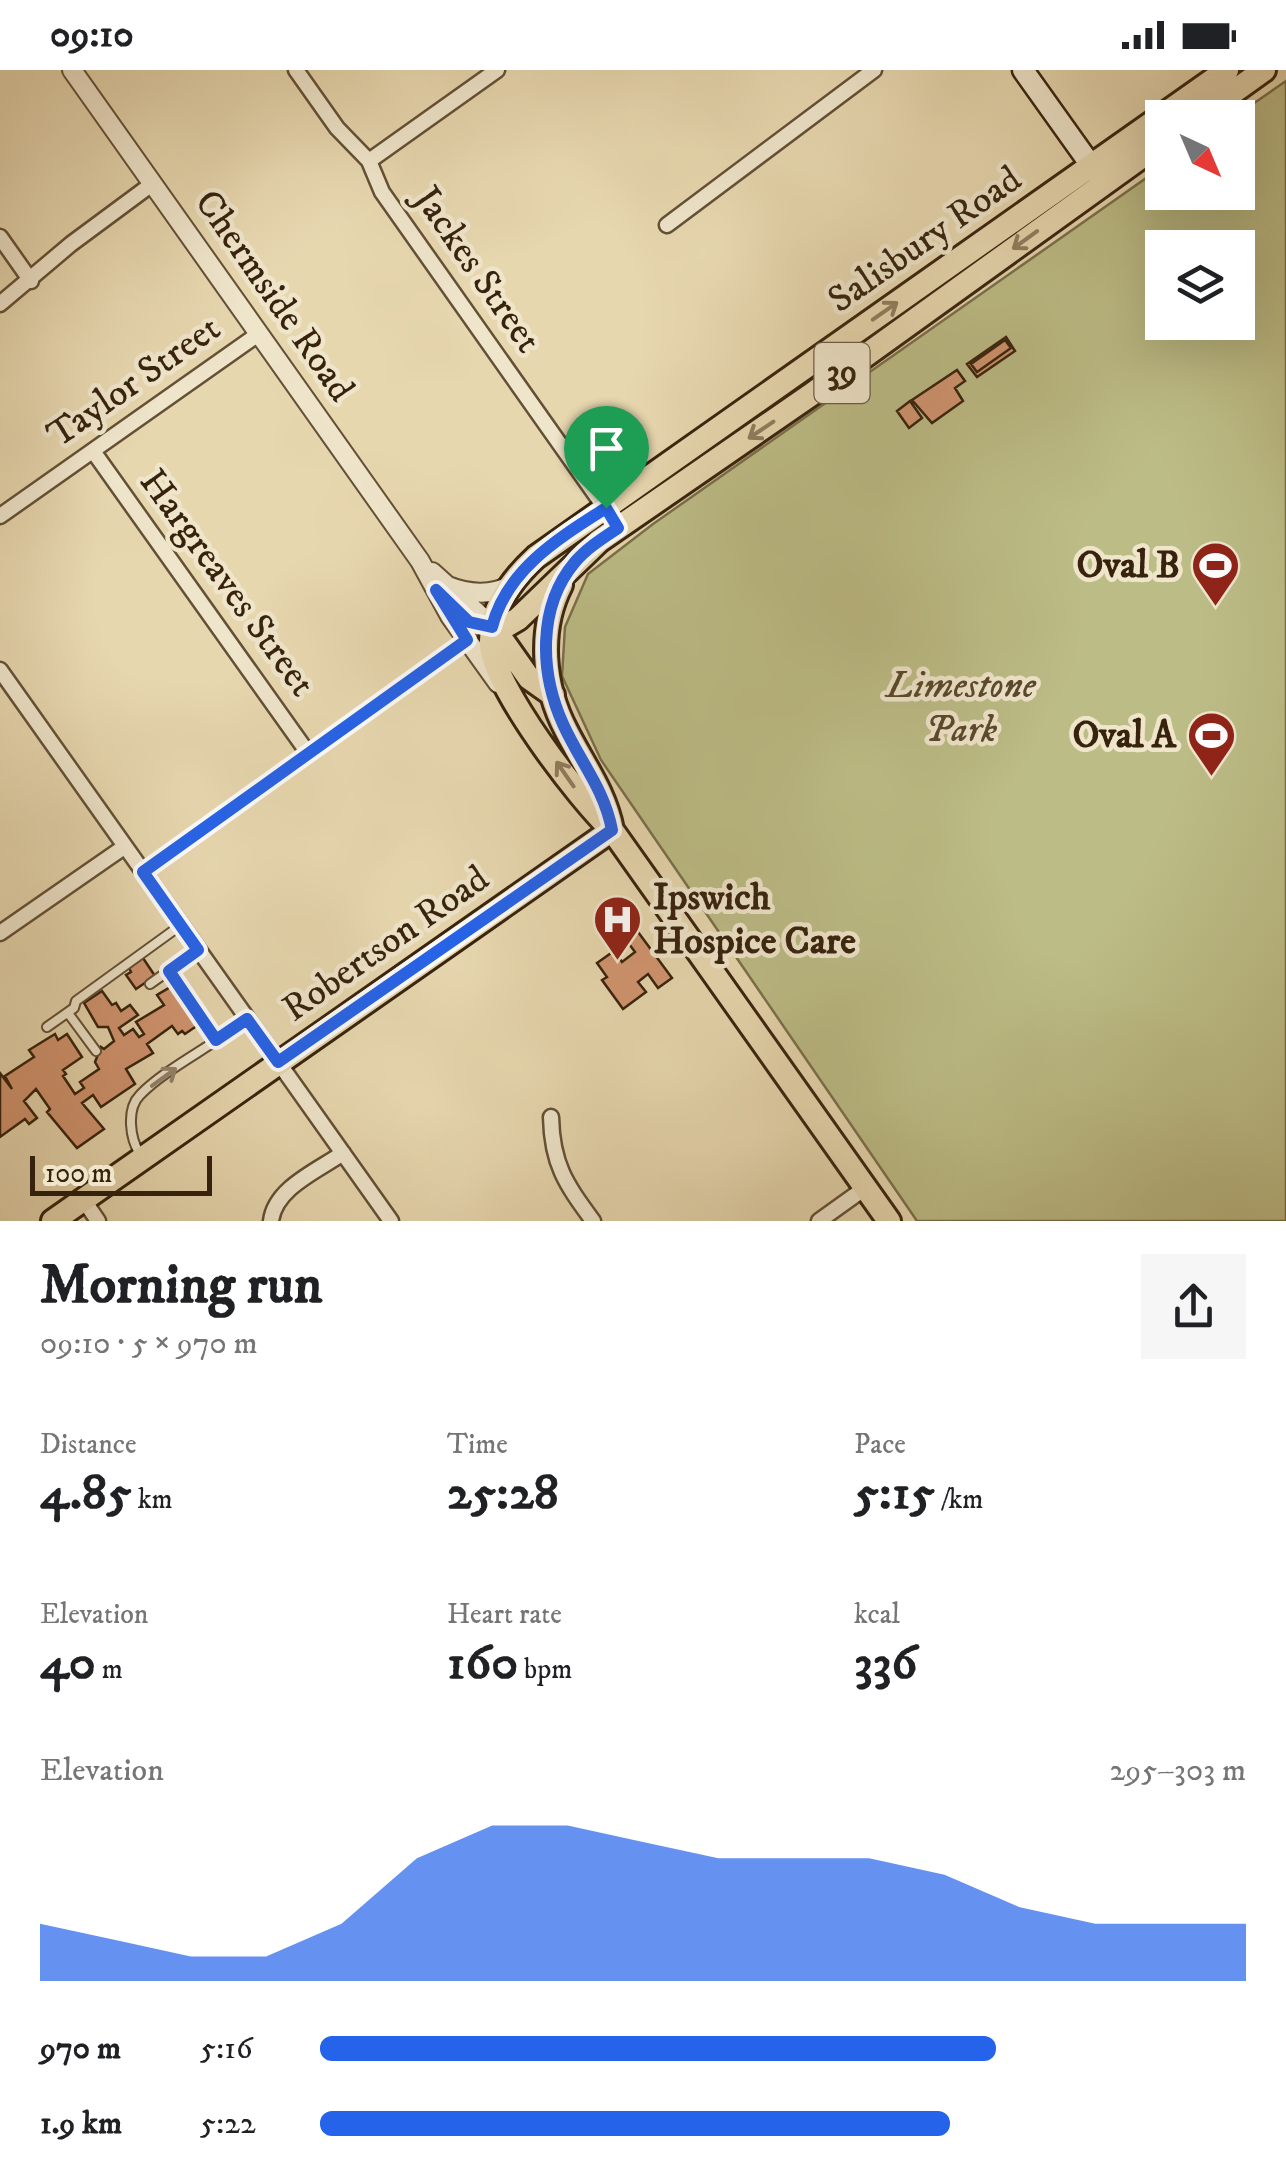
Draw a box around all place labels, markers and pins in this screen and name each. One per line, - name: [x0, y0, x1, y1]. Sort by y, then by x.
- pin: [564, 406, 649, 509]
- sports icon: Oval B: [1189, 540, 1241, 608]
- place label: Oval B: [1077, 542, 1180, 590]
- sports icon: Oval A: [1185, 710, 1237, 778]
- place label: Oval A: [1072, 712, 1178, 760]
- place label: Ipswich Hospice Care: [653, 874, 856, 966]
- hospital icon: Ipswich Hospice Care: [592, 894, 644, 962]

